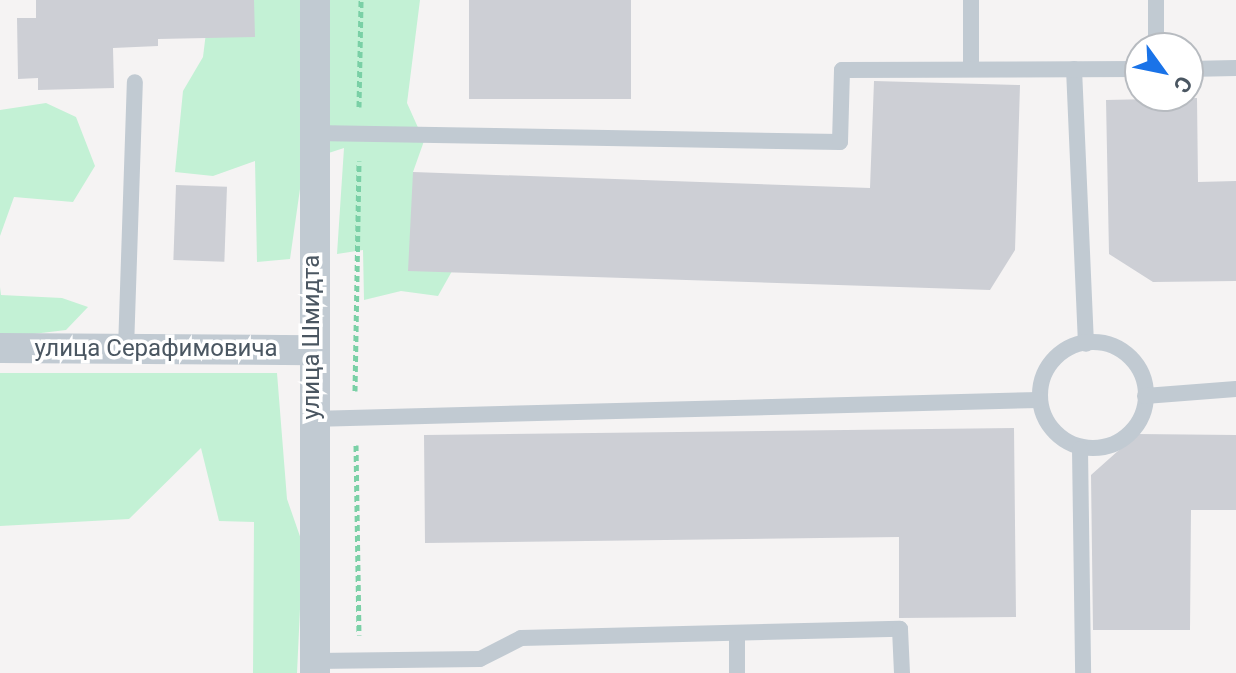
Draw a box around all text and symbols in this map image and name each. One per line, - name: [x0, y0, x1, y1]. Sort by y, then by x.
- north arrow: [1124, 32, 1204, 112]
- text: С: [1168, 71, 1197, 97]
- street label: улица Шмидта: [298, 255, 326, 419]
- street label: улица Серафимовича: [34, 335, 278, 363]

